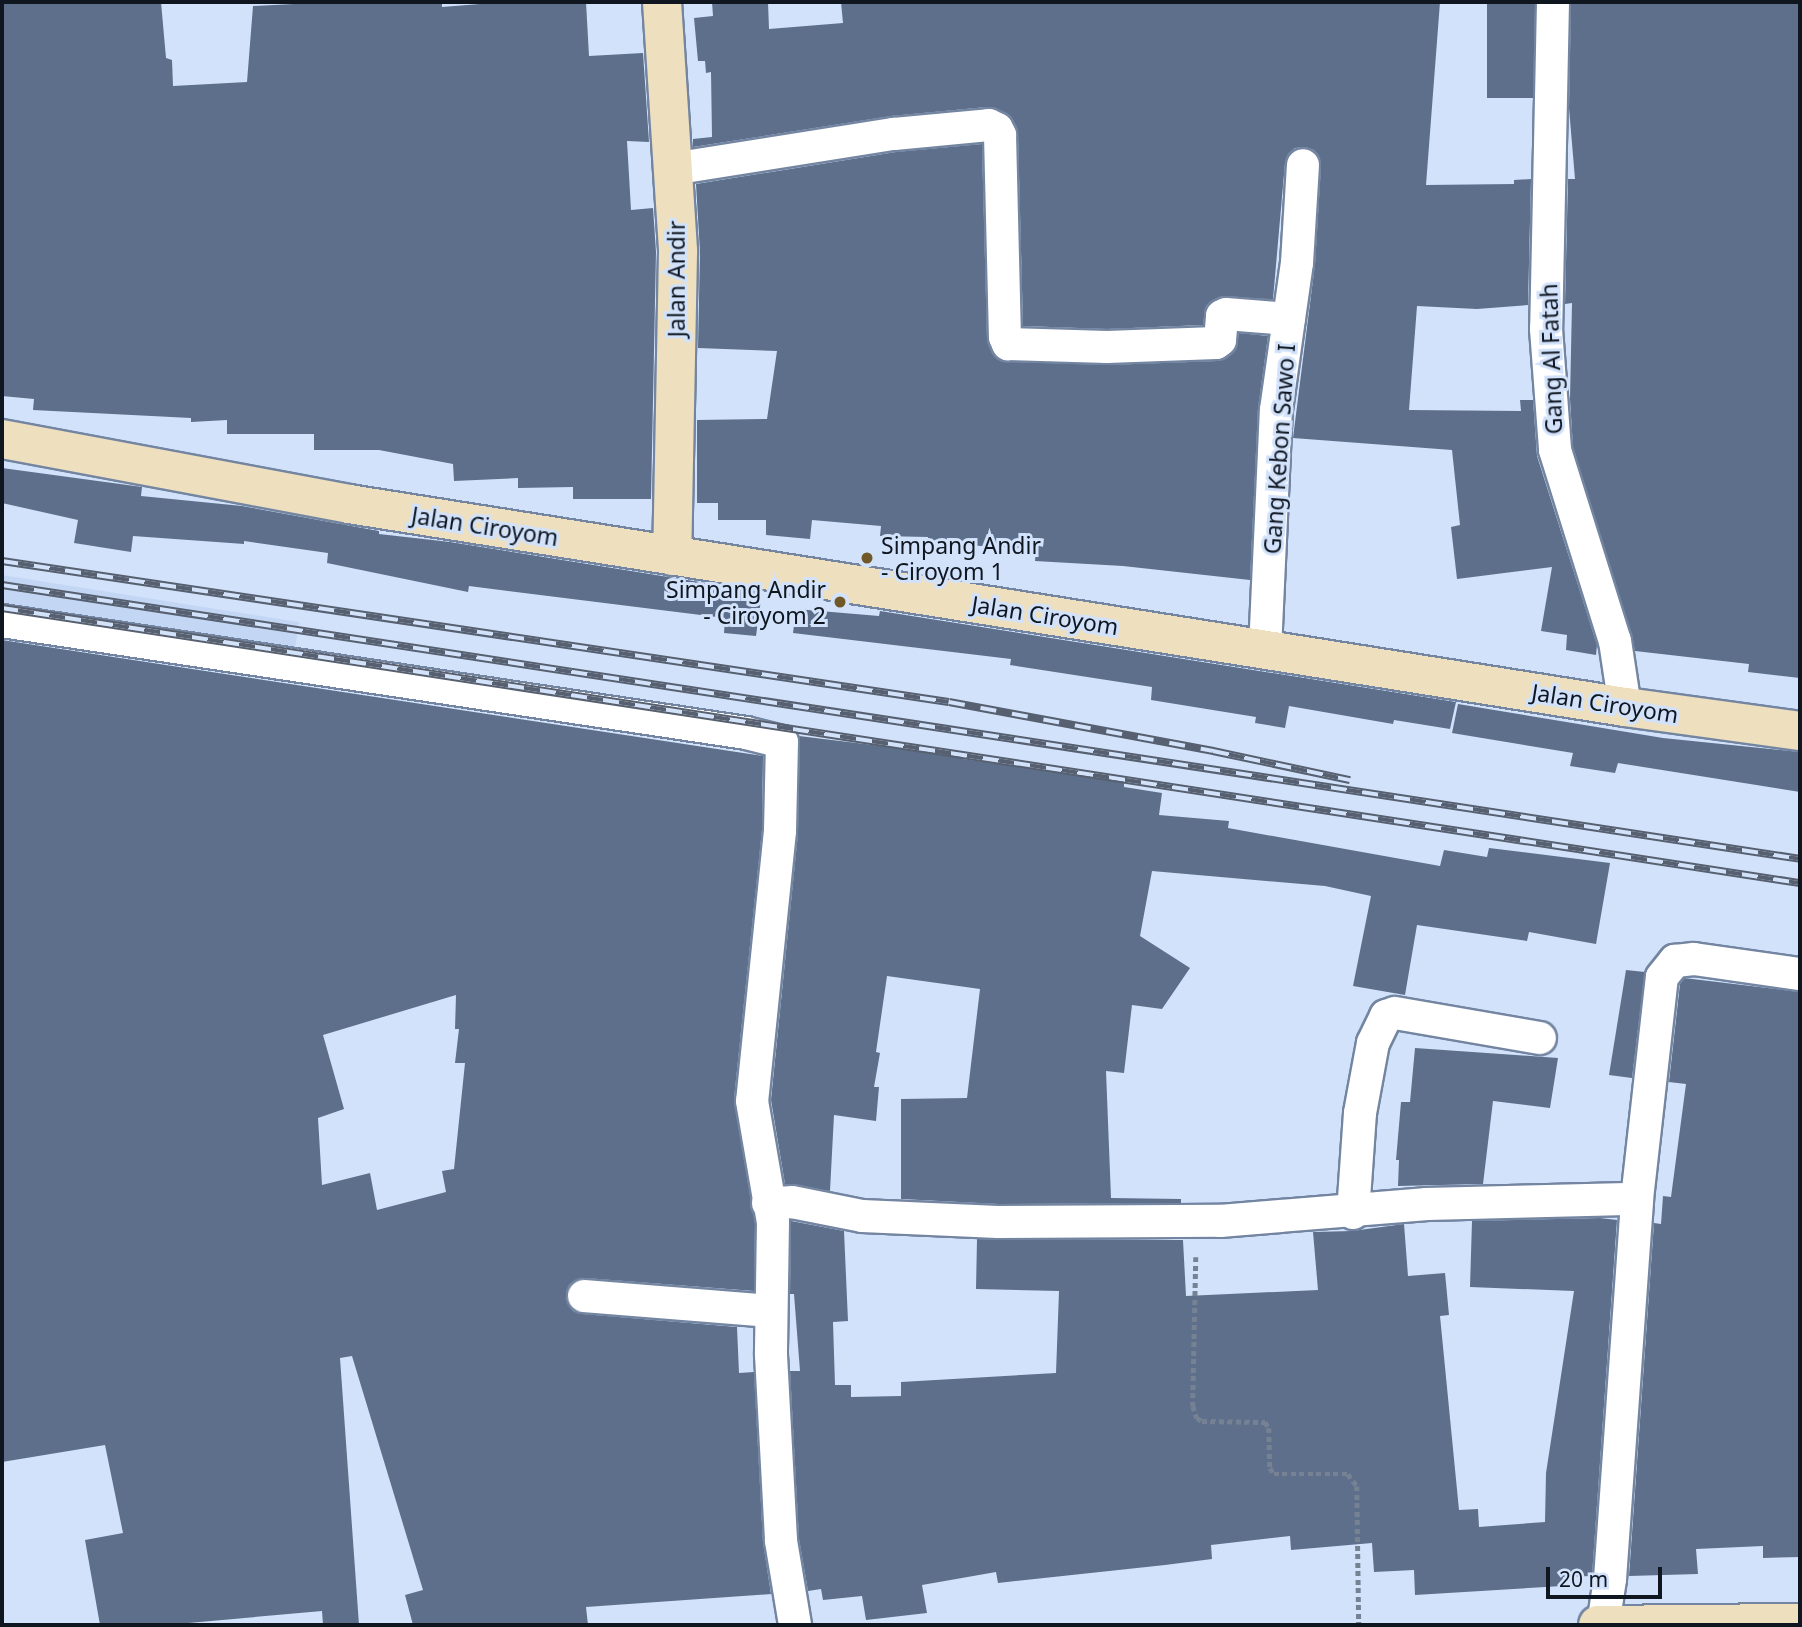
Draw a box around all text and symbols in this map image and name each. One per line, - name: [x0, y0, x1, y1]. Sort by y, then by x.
- street label: Jalan Andir: [662, 221, 690, 337]
- street label: Gang Al Fatah: [1535, 283, 1567, 435]
- street label: Gang Kebon Sawo I: [1258, 343, 1300, 555]
- street label: Jalan Ciroyom: [410, 501, 560, 551]
- place label: Simpang Andir - Ciroyom 1: [881, 531, 1041, 585]
- marker: Simpang Andir - Ciroyom 1: [859, 550, 875, 566]
- place label: Simpang Andir - Ciroyom 2: [666, 575, 826, 629]
- street label: Jalan Ciroyom: [970, 590, 1120, 640]
- marker: Simpang Andir - Ciroyom 2: [832, 594, 848, 610]
- street label: Jalan Ciroyom: [1530, 678, 1680, 728]
- scale bar: [1550, 1554, 1666, 1598]
- text: 20 m: [1559, 1565, 1608, 1593]

